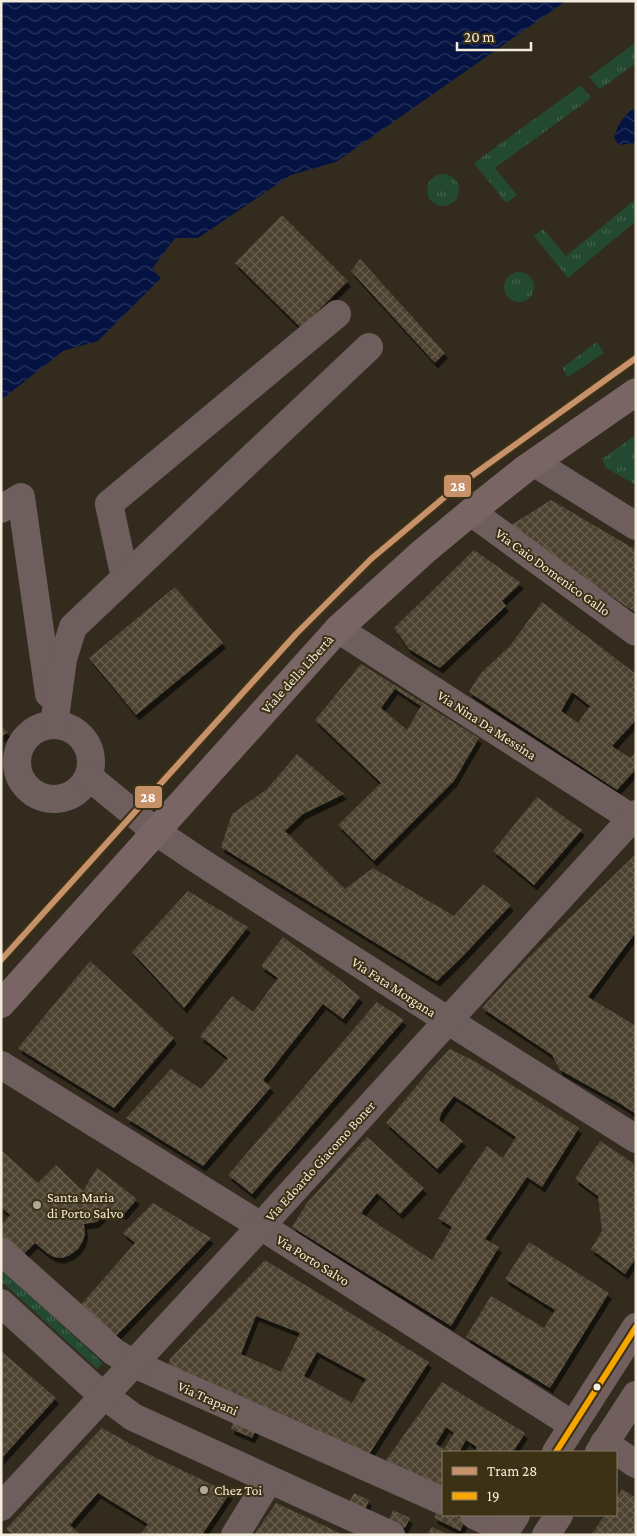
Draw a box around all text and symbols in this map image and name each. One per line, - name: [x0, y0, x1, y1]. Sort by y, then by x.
- scale bar: [457, 20, 531, 52]
- text: 20 m: [464, 29, 495, 45]
- line badge: 28: [443, 474, 472, 498]
- text: 28: [450, 478, 466, 494]
- street label: Via Caio Domenico Gallo: [492, 525, 614, 619]
- street label: Viale della Libertà: [257, 631, 337, 717]
- street label: Via Nina Da Messina: [434, 687, 540, 763]
- line badge: 28: [134, 785, 163, 809]
- text: 28: [140, 789, 156, 805]
- street label: Via Fata Morgana: [349, 954, 440, 1021]
- street label: Via Edoardo Giacomo Boner: [262, 1098, 378, 1224]
- place label: Santa Maria di Porto Salvo: [47, 1189, 123, 1221]
- marker: Santa Maria di Porto Salvo: [31, 1199, 43, 1211]
- street label: Via Porto Salvo: [273, 1231, 353, 1289]
- street label: Via Trapani: [175, 1378, 241, 1419]
- unlabelled marker: [592, 1382, 602, 1392]
- legend: [442, 1451, 617, 1516]
- text: Tram 28: [487, 1463, 537, 1479]
- place label: Chez Toi: [214, 1482, 263, 1498]
- marker: Chez Toi: [198, 1484, 210, 1496]
- text: 19: [487, 1488, 500, 1504]

